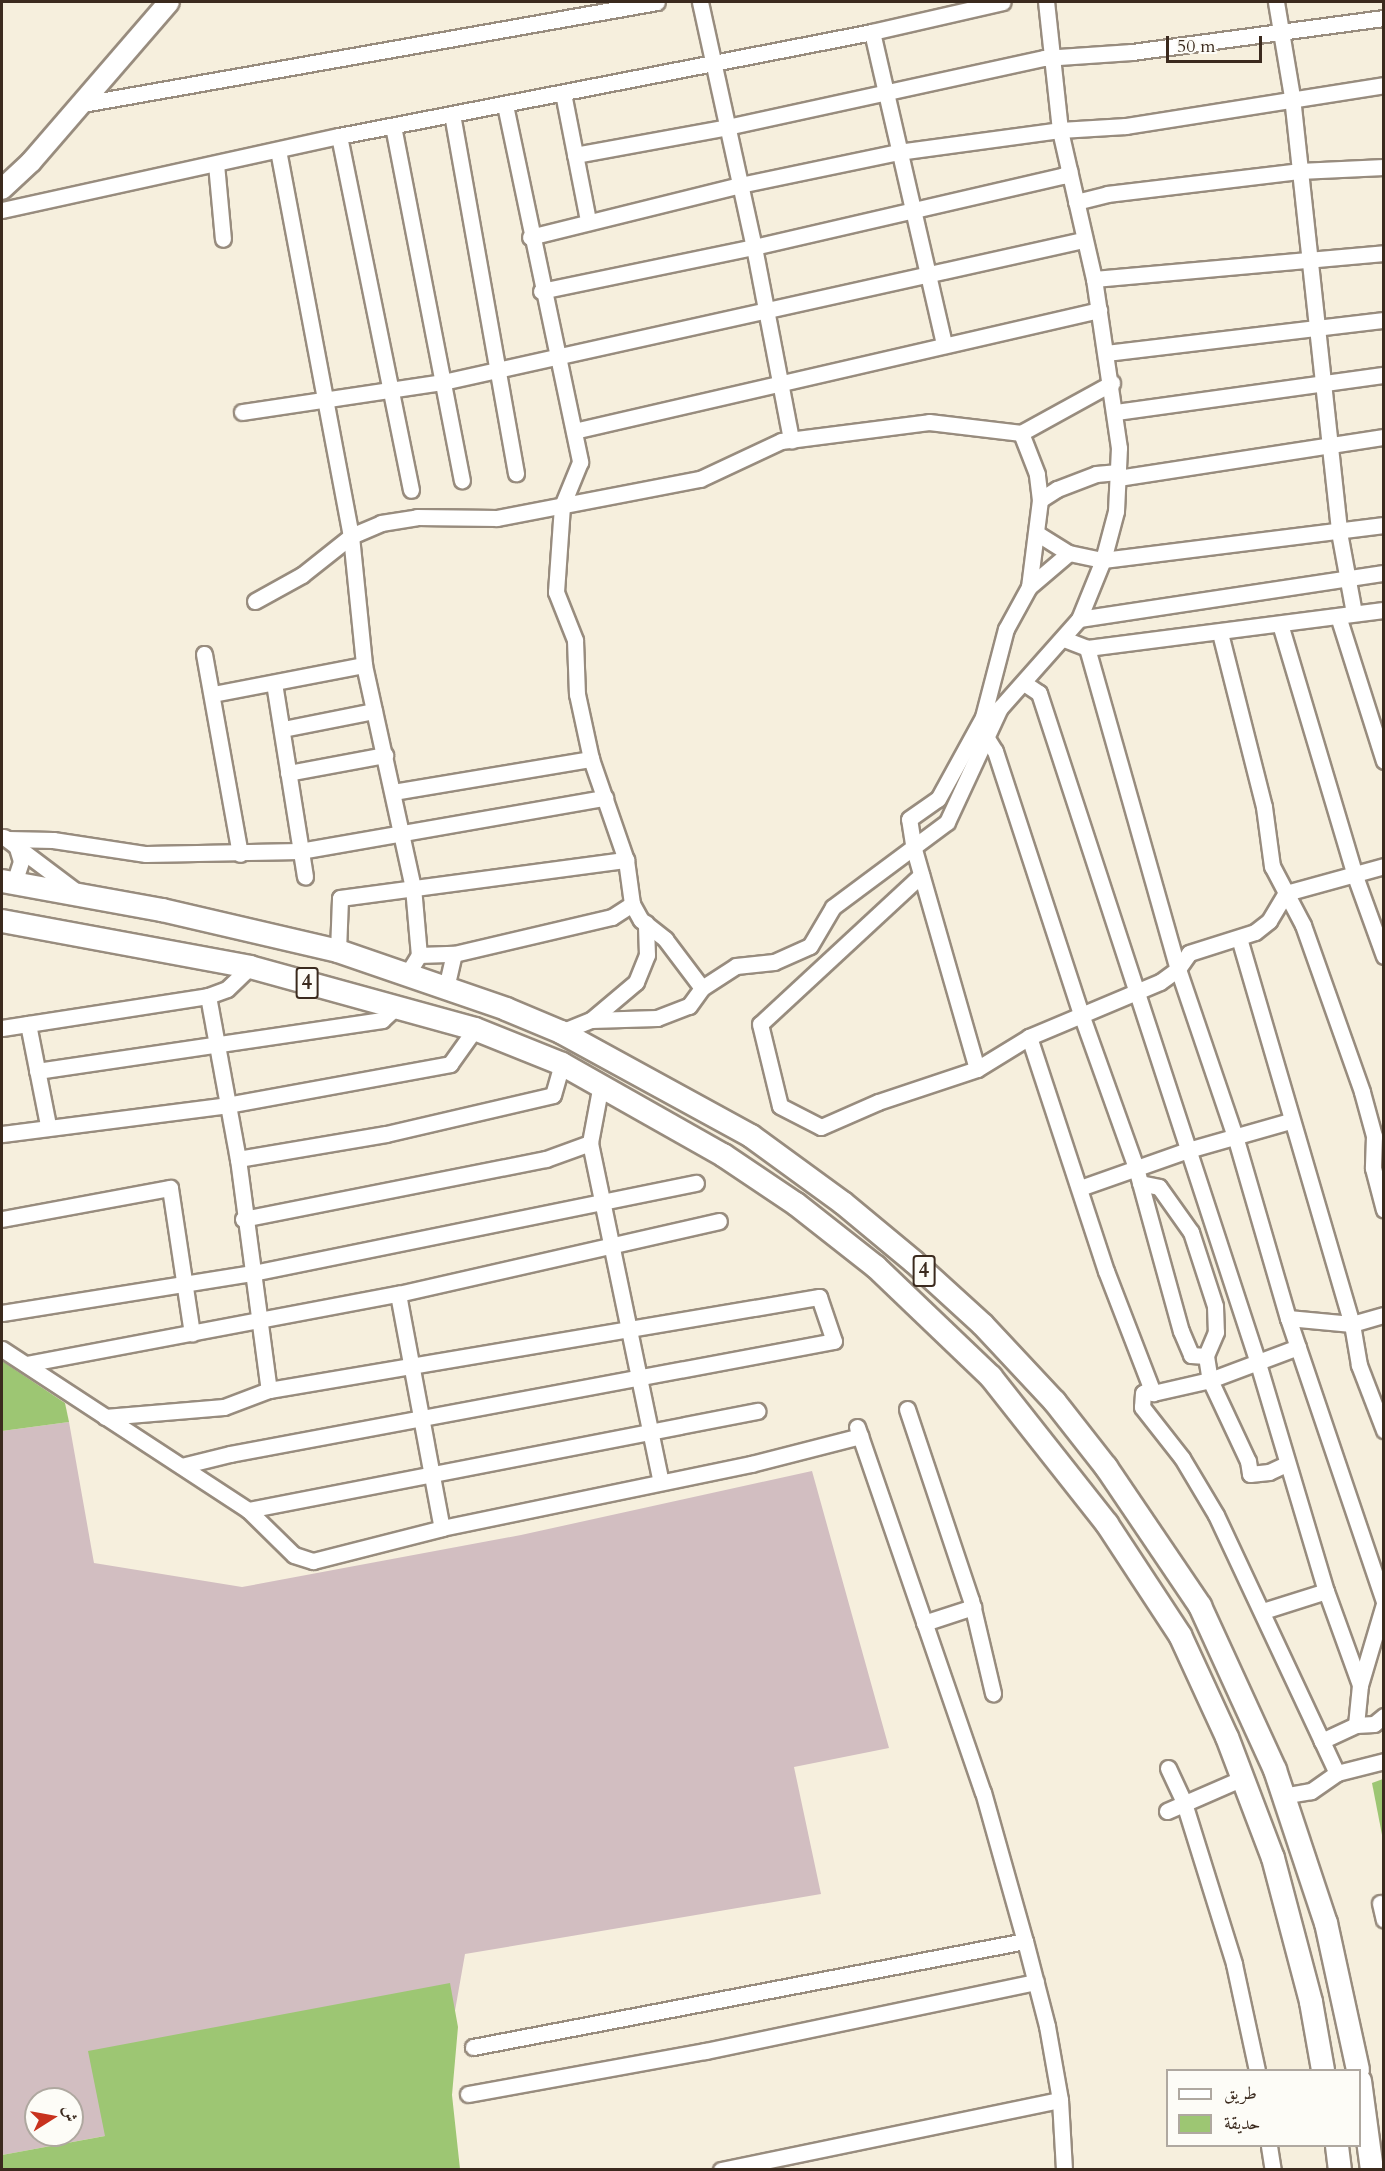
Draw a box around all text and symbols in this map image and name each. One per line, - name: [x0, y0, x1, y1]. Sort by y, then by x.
- scale bar: [1169, 24, 1265, 62]
- text: 50 m: [1177, 34, 1216, 59]
- road number: 4: [295, 965, 319, 1001]
- road number: 4: [912, 1253, 936, 1289]
- legend: [1166, 2069, 1361, 2147]
- text: طريق: [1224, 2081, 1257, 2106]
- north arrow: [24, 2087, 84, 2147]
- text: ش: [57, 2104, 82, 2124]
- text: حديقة: [1224, 2111, 1260, 2136]

